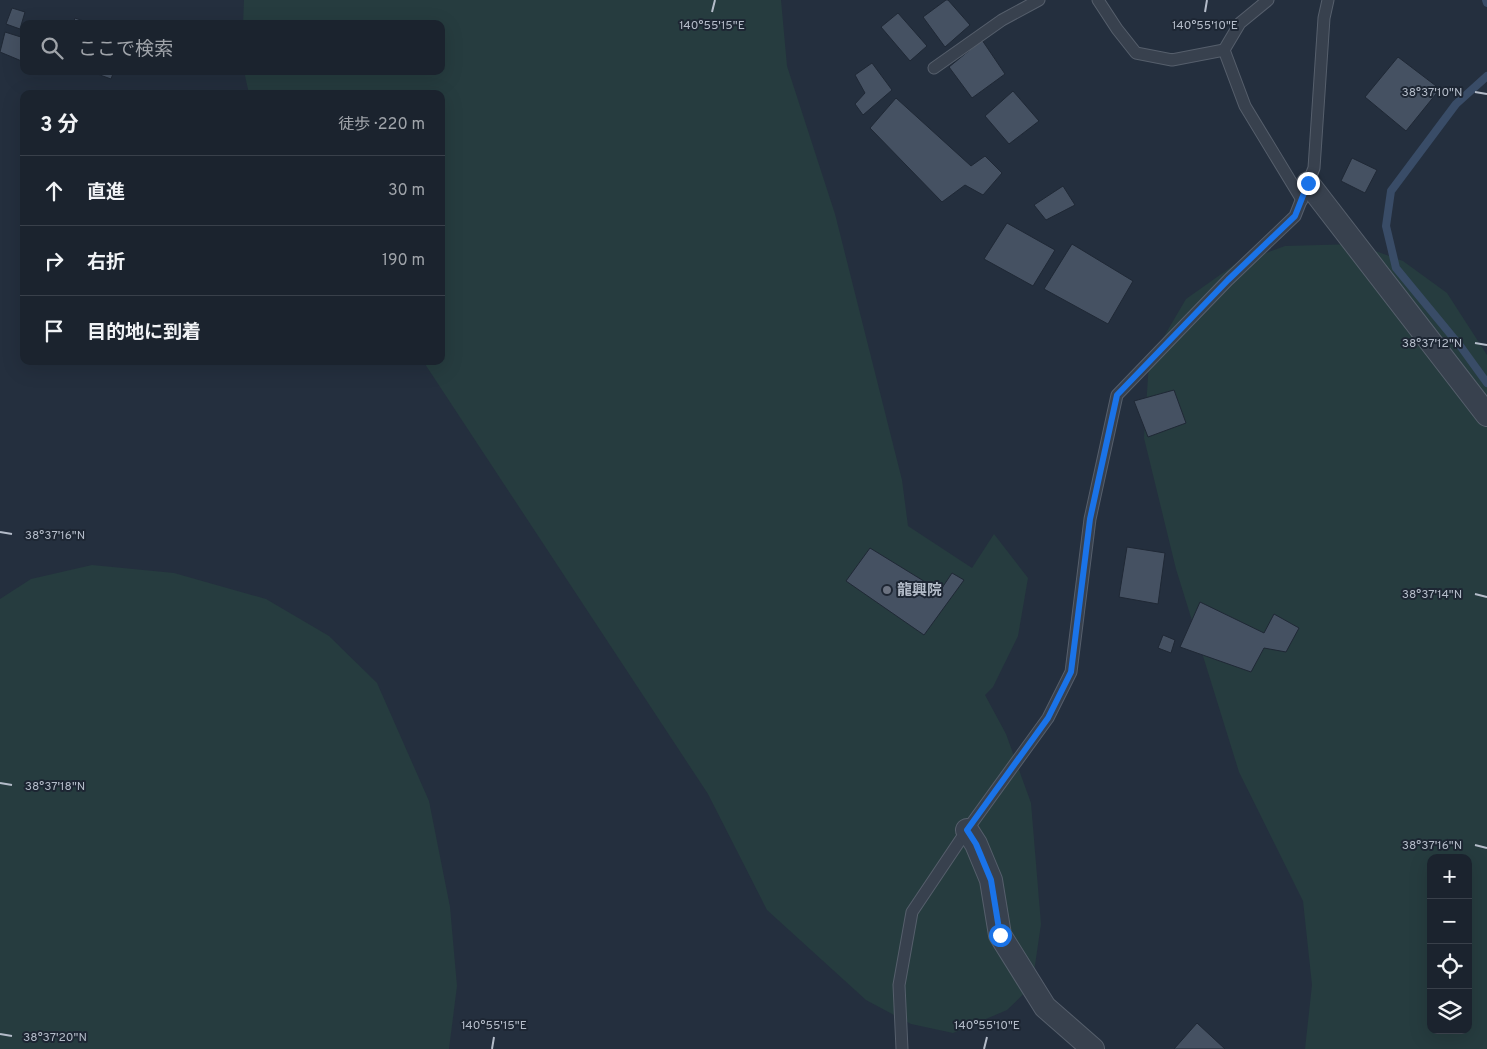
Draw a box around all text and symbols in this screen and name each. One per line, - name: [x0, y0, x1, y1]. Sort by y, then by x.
- text: 140°55'15"E: [679, 18, 745, 34]
- text: 140°55'10"E: [1172, 18, 1238, 34]
- search box: [20, 20, 445, 75]
- icon: search: [38, 34, 66, 62]
- text: ここで検索: [78, 38, 173, 62]
- text: 38°37'10"N: [1402, 85, 1462, 101]
- text: 3 分: [40, 112, 79, 139]
- text: 徒歩 · 220 m: [338, 115, 425, 135]
- route end: [1297, 172, 1320, 195]
- icon: ahead: [40, 177, 68, 205]
- text: 直進: [87, 181, 125, 205]
- text: 30 m: [388, 181, 425, 201]
- icon: right: [40, 247, 68, 275]
- text: 右折: [87, 251, 125, 275]
- text: 190 m: [382, 251, 425, 271]
- icon: arrive: [40, 317, 68, 345]
- text: 目的地に到着: [87, 321, 201, 345]
- text: 38°37'12"N: [1402, 336, 1462, 352]
- text: 38°37'16"N: [25, 528, 85, 544]
- place label: 龍興院: [897, 582, 942, 601]
- marker: 龍興院: [881, 584, 893, 596]
- text: 38°37'14"N: [1402, 587, 1462, 603]
- text: 38°37'18"N: [25, 779, 85, 795]
- text: 38°37'16"N: [1402, 838, 1462, 854]
- map controls: [1427, 854, 1472, 1034]
- button: +: [1427, 854, 1472, 899]
- button: −: [1427, 899, 1472, 944]
- route start: [989, 924, 1012, 947]
- button: locate: [1427, 944, 1472, 989]
- button: layers: [1427, 989, 1472, 1034]
- text: 140°55'15"E: [461, 1018, 527, 1034]
- text: 140°55'10"E: [954, 1018, 1020, 1034]
- text: 38°37'20"N: [23, 1030, 87, 1046]

